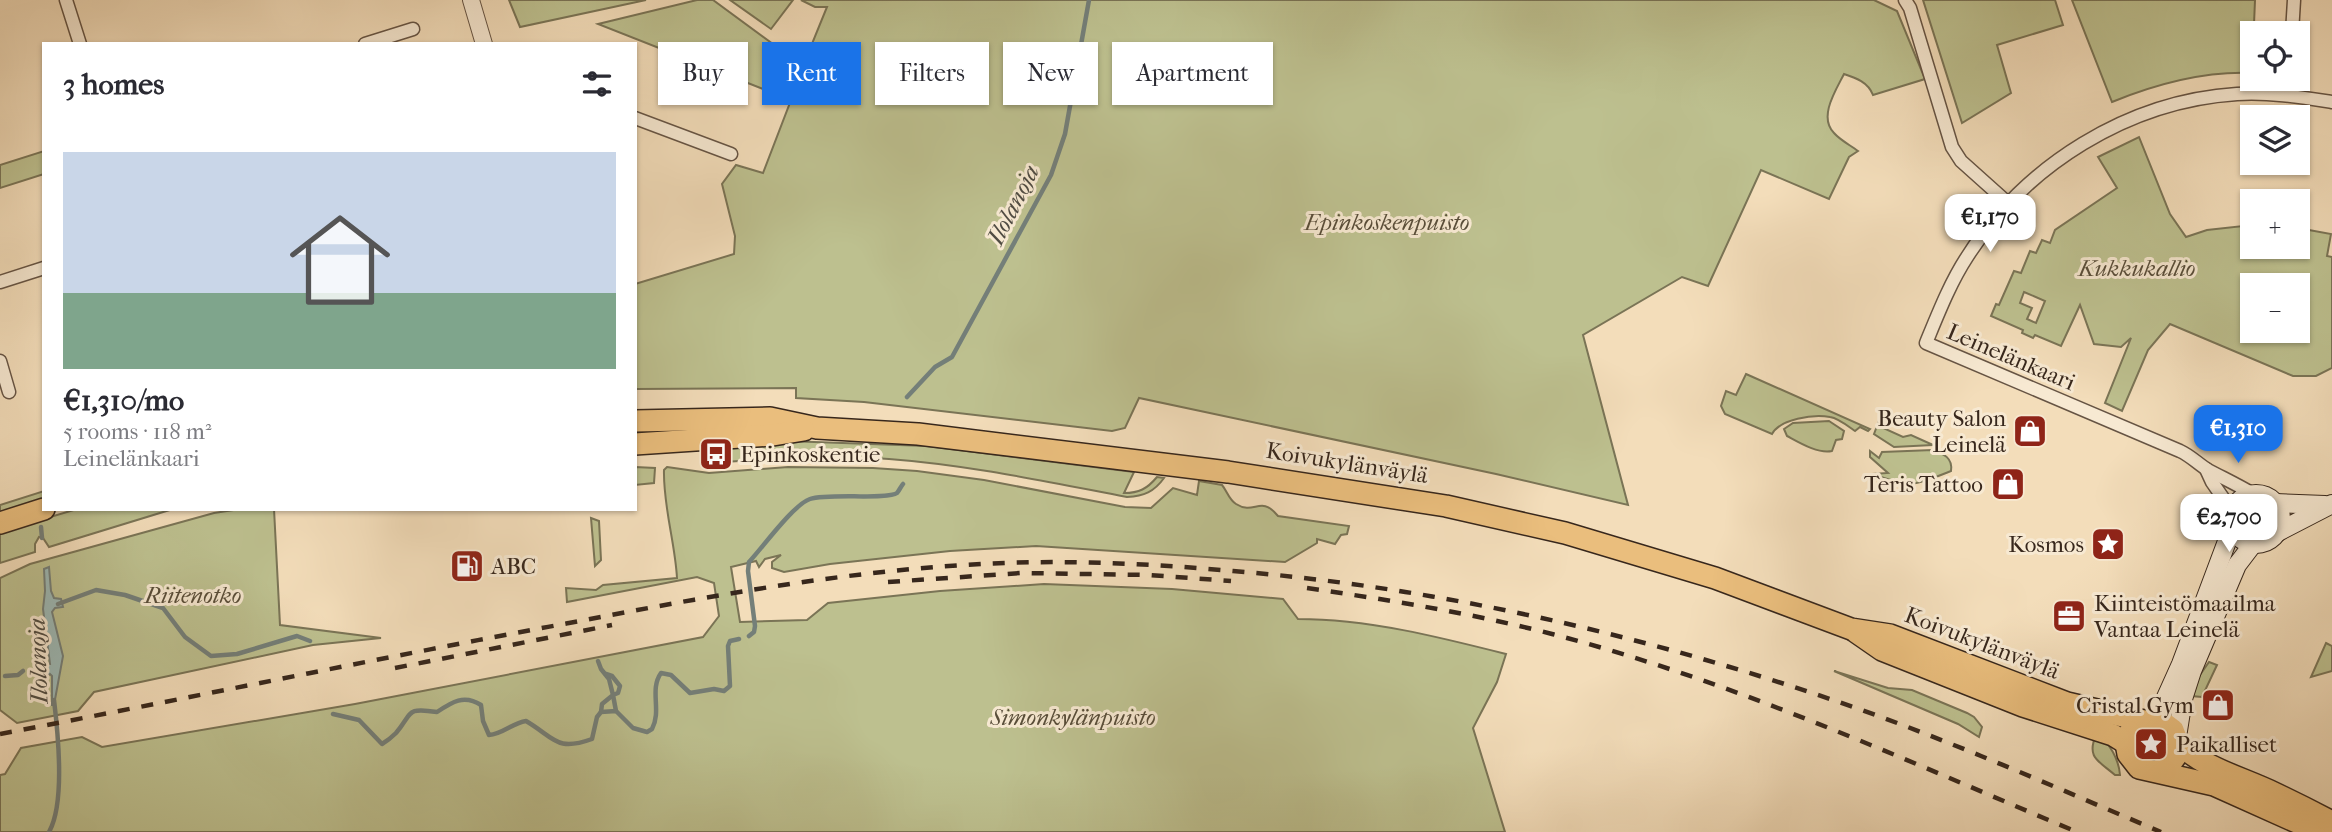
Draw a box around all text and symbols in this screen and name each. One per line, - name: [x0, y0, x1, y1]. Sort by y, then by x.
- map controls: [2240, 21, 2310, 343]
- button: locate: [2240, 21, 2310, 91]
- chip: Buy: [658, 42, 748, 105]
- chip: Rent: [762, 42, 861, 105]
- chip: Filters: [875, 42, 989, 105]
- chip: New: [1003, 42, 1098, 105]
- chip: Apartment: [1112, 42, 1273, 105]
- icon: filters: [578, 65, 616, 103]
- text: 3 homes: [63, 67, 164, 102]
- button: layers: [2240, 105, 2310, 175]
- water label: Ilolanoja: [981, 160, 1045, 250]
- button: +: [2240, 189, 2310, 259]
- pin: €1,170: [1933, 194, 2047, 254]
- icon: home: [277, 197, 403, 323]
- text: €1,170: [1961, 203, 2019, 230]
- park label: Epinkoskenpuisto: [1303, 209, 1469, 236]
- park label: Kukkukallio: [2076, 255, 2196, 282]
- button: −: [2240, 273, 2310, 343]
- street label: Leinelänkaari: [1943, 318, 2079, 396]
- text: €1,310/mo: [63, 383, 184, 418]
- place label: Beauty Salon Leinelä: [1877, 405, 2007, 458]
- pin: €1,310: [2181, 406, 2295, 465]
- shop icon: Beauty Salon Leinelä: [2011, 412, 2049, 450]
- text: €1,310: [2210, 414, 2266, 441]
- text: 5 rooms · 118 m²: [63, 418, 211, 445]
- bus stop icon: Epinkoskentie: [697, 435, 735, 473]
- street label: Koivukylänväylä: [1264, 437, 1430, 489]
- place label: Epinkoskentie: [740, 441, 880, 468]
- text: Leinelänkaari: [63, 445, 200, 472]
- shop icon: Teris Tattoo: [1989, 465, 2027, 503]
- place label: Teris Tattoo: [1864, 471, 1983, 498]
- pin: €2,700: [2172, 494, 2286, 554]
- text: €2,700: [2196, 503, 2262, 530]
- place icon: Kosmos: [2089, 525, 2127, 563]
- place label: Kosmos: [2008, 531, 2084, 558]
- fuel station icon: ABC: [448, 547, 486, 585]
- place label: ABC: [490, 553, 536, 580]
- park label: Riitenotko: [142, 582, 242, 609]
- place label: Kiinteistömaailma Vantaa Leinelä: [2093, 590, 2276, 643]
- office icon: Kiinteistömaailma Vantaa Leinelä: [2050, 597, 2088, 635]
- street label: Koivukylänväylä: [1901, 601, 2063, 685]
- water label: Ilolanoja: [23, 618, 54, 705]
- shop icon: Cristal Gym: [2199, 686, 2237, 724]
- place label: Cristal Gym: [2076, 692, 2194, 719]
- park label: Simonkylänpuisto: [989, 704, 1156, 731]
- place icon: Paikalliset: [2132, 725, 2170, 763]
- place label: Paikalliset: [2176, 731, 2277, 758]

